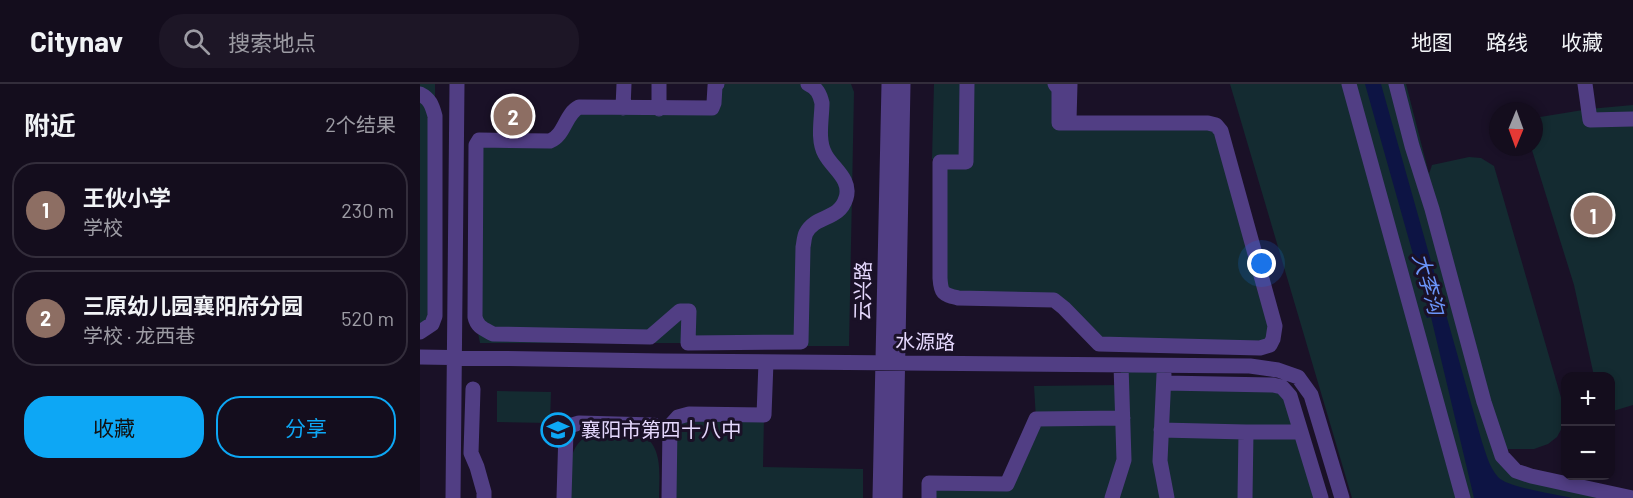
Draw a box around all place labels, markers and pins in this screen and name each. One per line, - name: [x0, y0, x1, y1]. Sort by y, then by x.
- pin: 2: [494, 93, 532, 138]
- pin: 1: [1574, 192, 1612, 238]
- school or university icon: 襄阳市第四十八中: [540, 412, 576, 448]
- place label: 襄阳市第四十八中: [581, 417, 741, 441]

